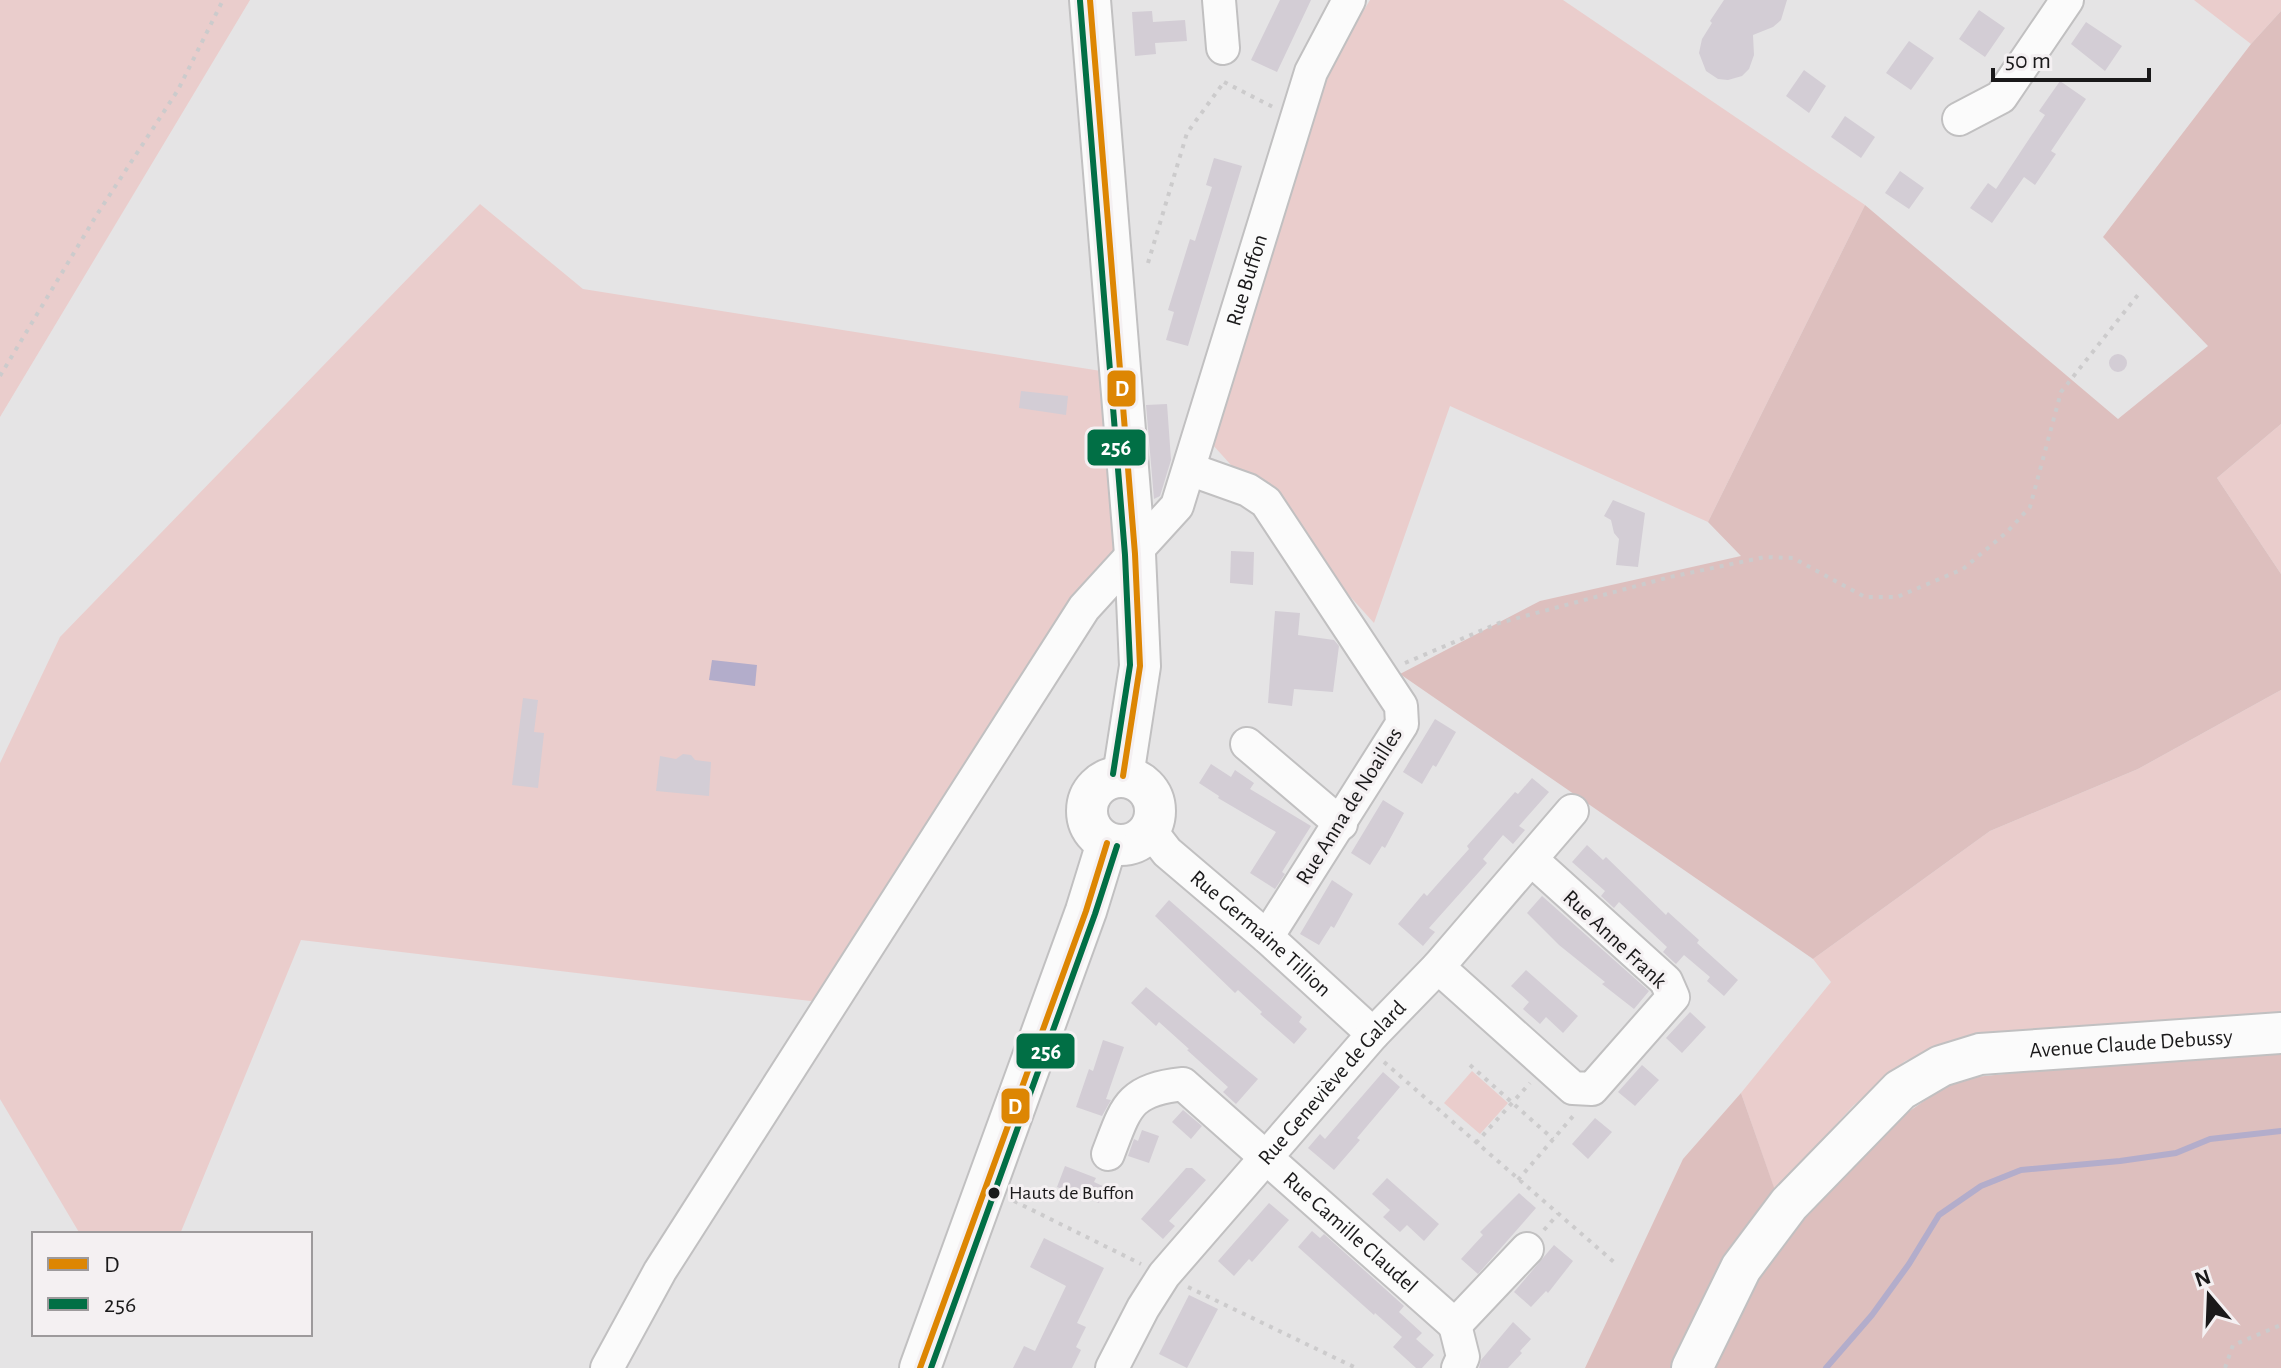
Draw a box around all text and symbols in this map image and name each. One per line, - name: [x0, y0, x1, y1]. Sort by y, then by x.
- scale bar: [1993, 32, 2149, 82]
- text: 50 m: [2005, 49, 2051, 73]
- street label: Rue Buffon: [1222, 232, 1271, 328]
- line badge: D: [1106, 369, 1137, 408]
- text: D: [1115, 378, 1129, 400]
- line badge: 256: [1086, 428, 1147, 467]
- text: 256: [1101, 437, 1131, 459]
- street label: Rue Anna de Noailles: [1292, 724, 1406, 888]
- street label: Rue Germaine Tillion: [1186, 866, 1335, 1001]
- street label: Rue Anne Frank: [1559, 886, 1671, 992]
- street label: Rue Geneviève de Galard: [1254, 996, 1410, 1169]
- street label: Avenue Claude Debussy: [2028, 1025, 2234, 1062]
- line badge: 256: [1015, 1032, 1076, 1070]
- text: 256: [1031, 1041, 1061, 1063]
- line badge: D: [1000, 1087, 1031, 1125]
- text: D: [1008, 1096, 1022, 1118]
- street label: Rue Camille Claudel: [1279, 1167, 1422, 1297]
- place label: Hauts de Buffon: [1009, 1183, 1134, 1203]
- marker: Hauts de Buffon: [986, 1185, 1002, 1201]
- legend: [32, 1232, 312, 1336]
- text: D: [104, 1253, 120, 1277]
- north arrow: [2169, 1256, 2249, 1336]
- text: N: [2192, 1265, 2214, 1291]
- text: 256: [104, 1293, 136, 1317]

